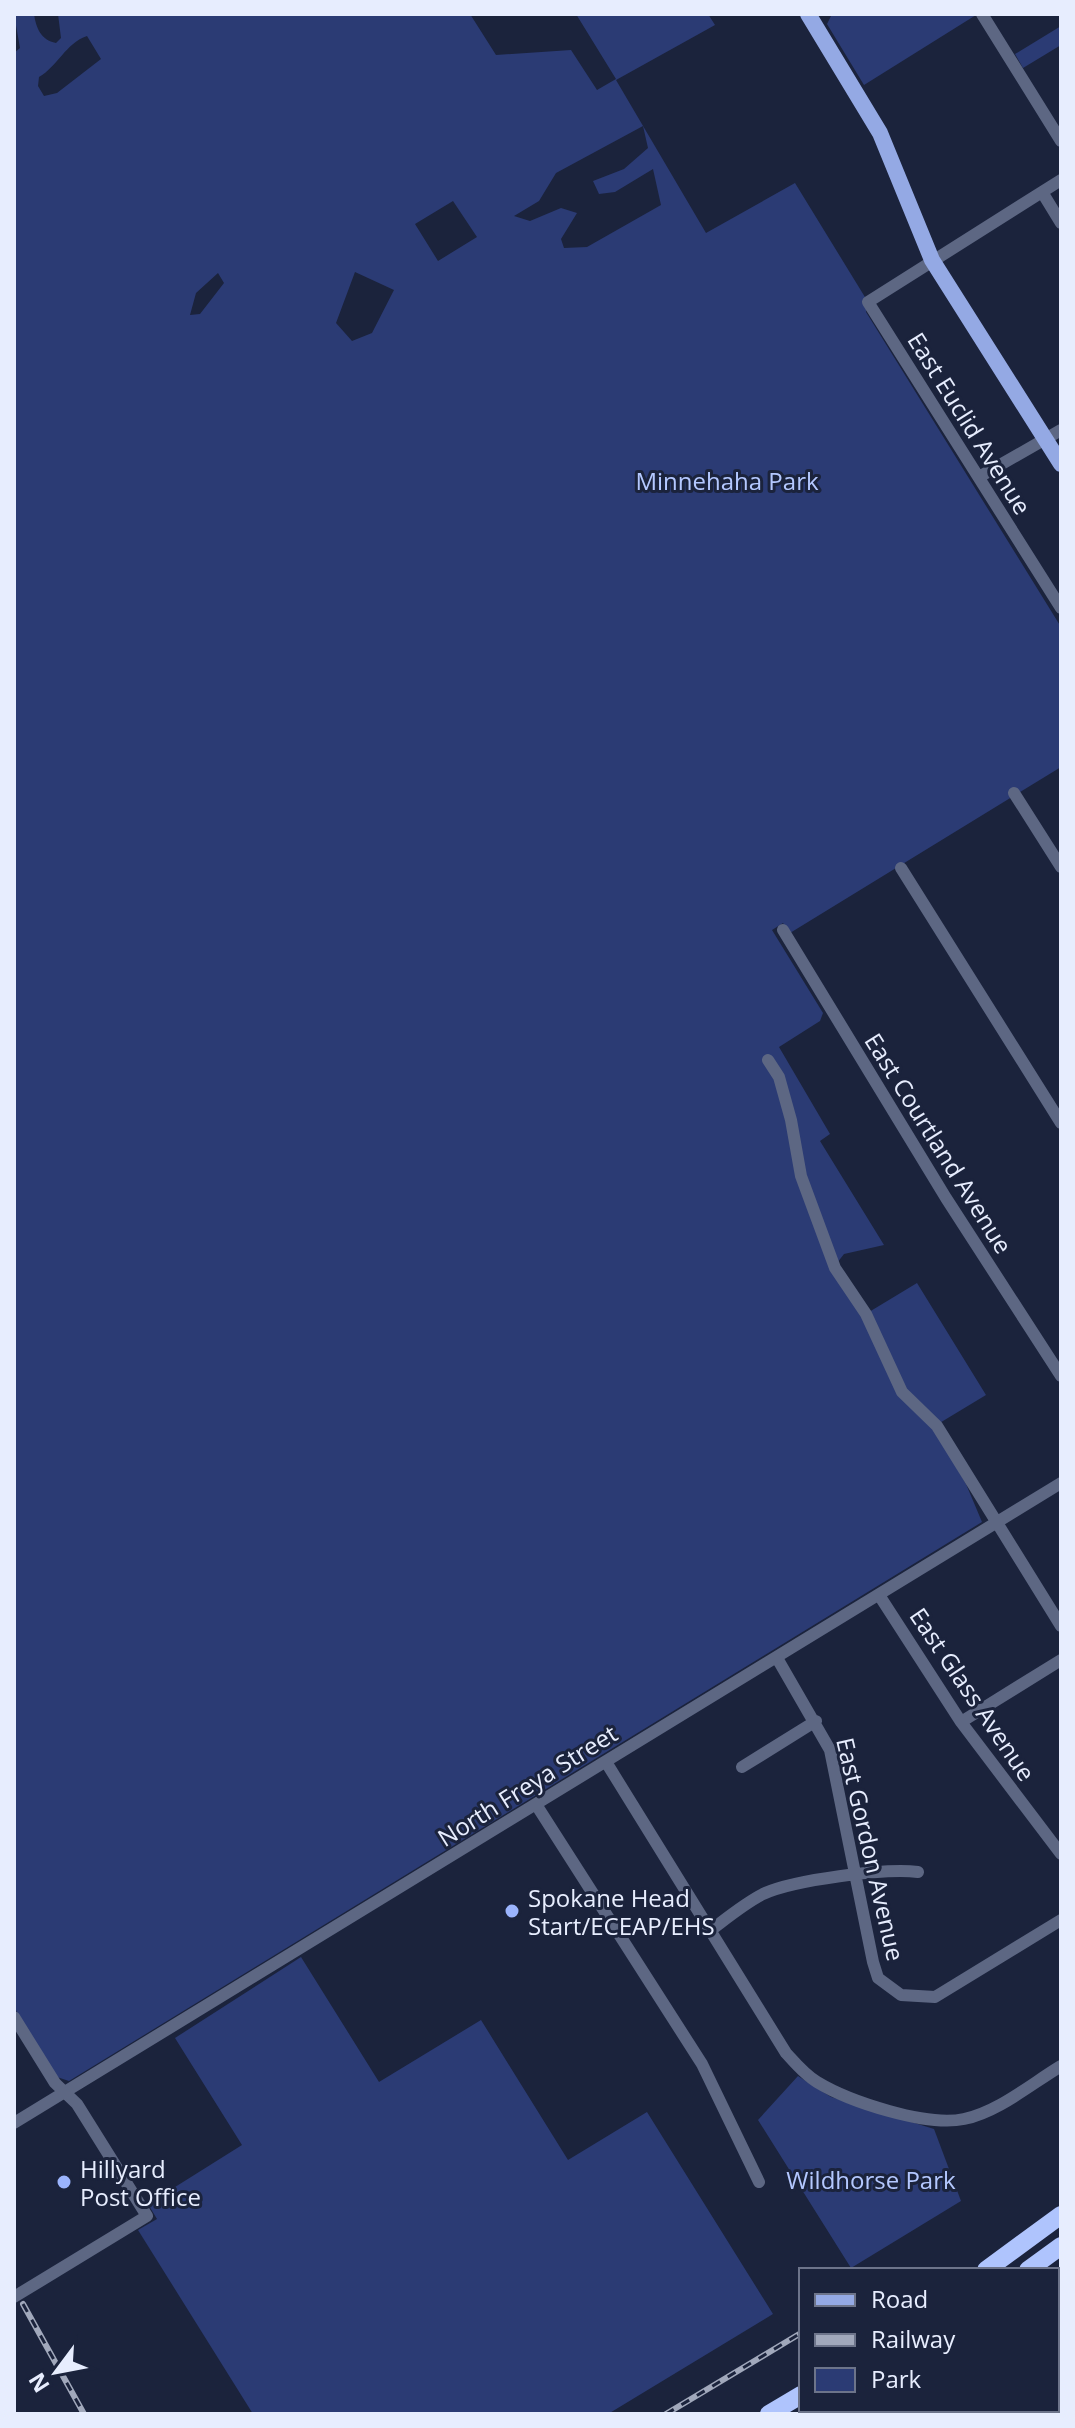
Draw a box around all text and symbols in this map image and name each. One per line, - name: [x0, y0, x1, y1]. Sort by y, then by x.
- street label: East Euclid Avenue: [901, 326, 1039, 520]
- park label: Minnehaha Park: [635, 464, 819, 497]
- street label: East Courtland Avenue: [858, 1027, 1020, 1259]
- street label: East Glass Avenue: [903, 1601, 1043, 1787]
- street label: North Freya Street: [431, 1716, 623, 1854]
- street label: East Gordon Avenue: [829, 1734, 913, 1964]
- place label: Spokane Head Start/ECEAP/EHS: [528, 1881, 715, 1942]
- marker: Spokane Head Start/ECEAP/EHS: [503, 1902, 521, 1920]
- place label: Hillyard Post Office: [80, 2152, 201, 2213]
- park label: Wildhorse Park: [786, 2163, 956, 2196]
- marker: Hillyard Post Office: [55, 2173, 73, 2191]
- legend: [799, 2268, 1059, 2412]
- text: Road: [871, 2282, 928, 2315]
- text: Railway: [871, 2322, 956, 2355]
- north arrow: [16, 2332, 96, 2412]
- text: Park: [871, 2362, 922, 2395]
- text: N: [21, 2368, 56, 2399]

